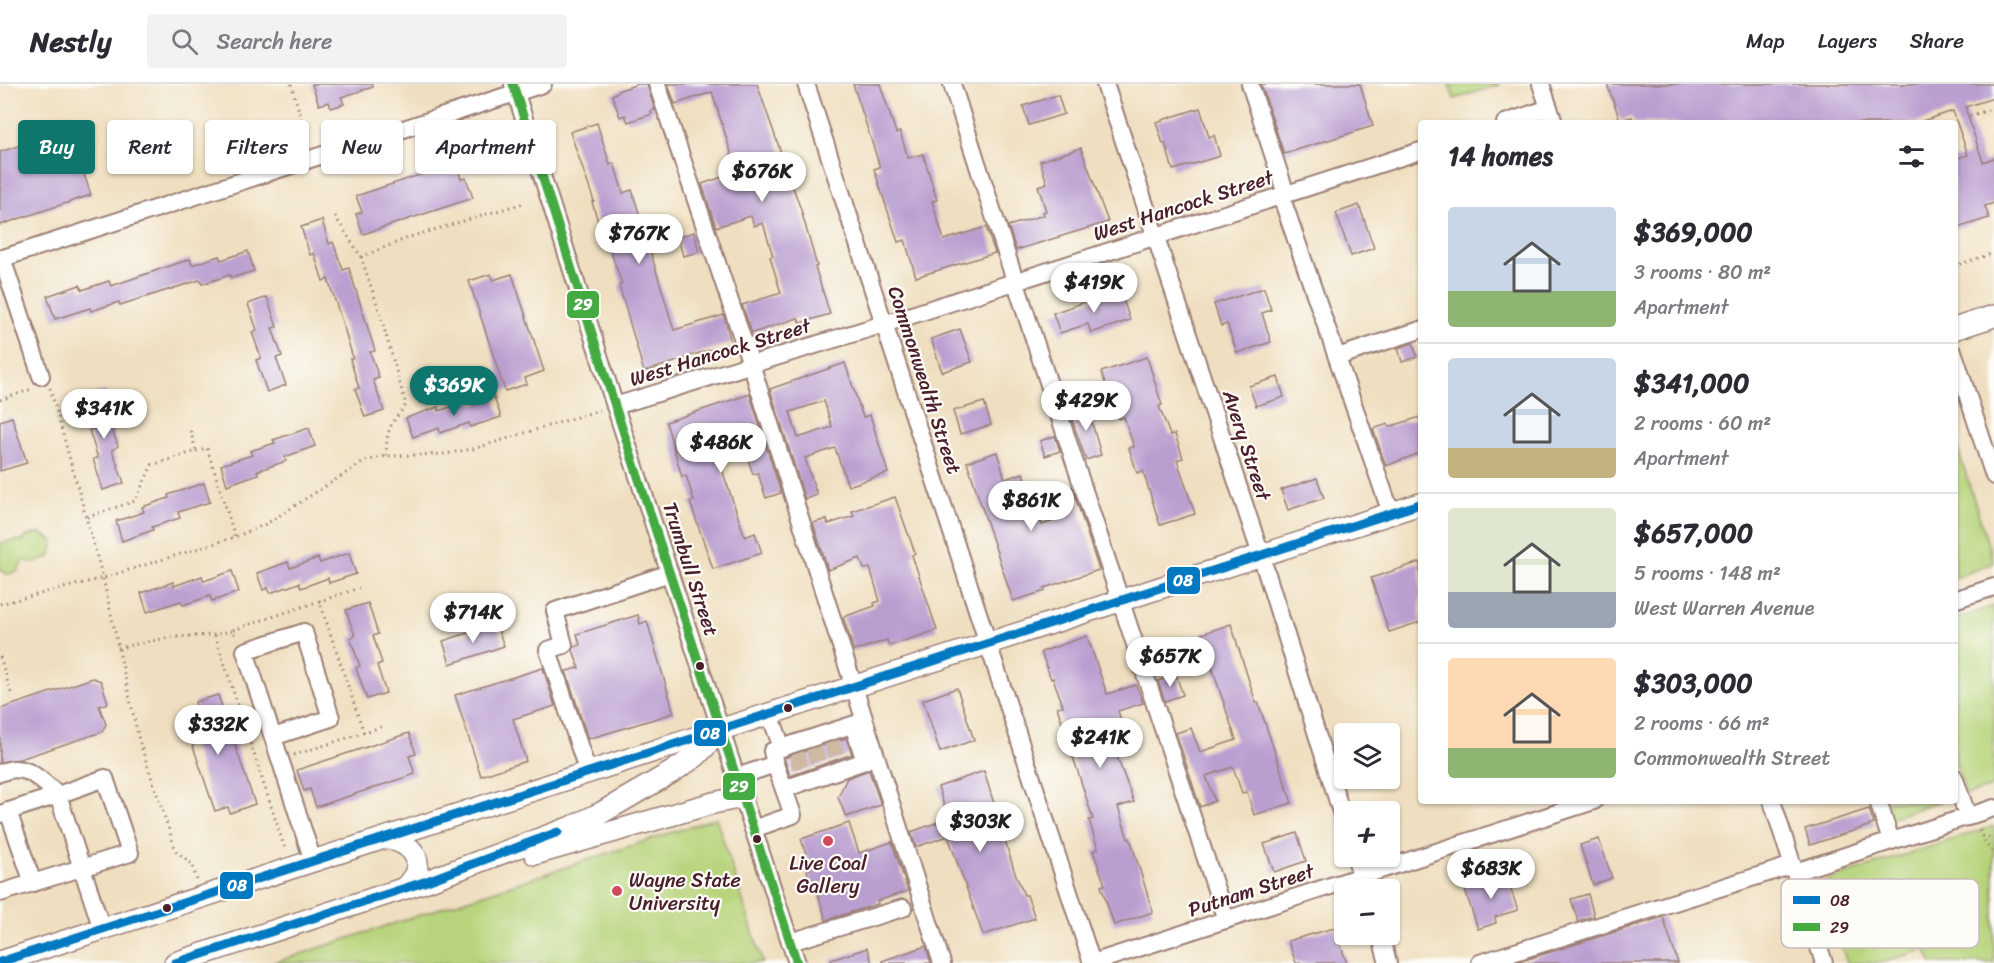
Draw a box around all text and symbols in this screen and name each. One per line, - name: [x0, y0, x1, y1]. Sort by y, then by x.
- search box: [147, 14, 567, 68]
- text: Nestly: [30, 17, 111, 66]
- text: Search here: [216, 22, 332, 61]
- text: Map: [1746, 22, 1785, 60]
- text: Layers: [1818, 22, 1877, 60]
- text: Share: [1910, 22, 1964, 60]
- icon: search: [168, 25, 201, 58]
- chip: Buy: [18, 120, 95, 174]
- chip: Rent: [107, 120, 193, 174]
- chip: Filters: [205, 120, 309, 174]
- chip: New: [321, 120, 403, 174]
- chip: Apartment: [415, 120, 556, 174]
- text: 14 homes: [1448, 133, 1553, 179]
- icon: filters: [1895, 140, 1928, 173]
- pin: $676K: [720, 152, 804, 203]
- text: $676K: [732, 154, 792, 189]
- street label: West Hancock Street: [1088, 160, 1279, 251]
- text: $369,000: [1634, 209, 1753, 255]
- pin: $767K: [597, 214, 681, 265]
- text: $767K: [609, 216, 669, 251]
- icon: home: [1496, 231, 1568, 303]
- text: 3 rooms · 80 m²: [1634, 255, 1771, 290]
- pin: $419K: [1052, 263, 1136, 314]
- text: $419K: [1065, 265, 1123, 300]
- street label: Commonwealth Street: [878, 281, 972, 479]
- line badge: 29: [566, 290, 600, 319]
- text: 29: [572, 290, 593, 319]
- text: Apartment: [1634, 290, 1728, 325]
- street label: West Hancock Street: [625, 308, 816, 397]
- text: $341,000: [1634, 360, 1749, 406]
- pin: $369K: [412, 366, 496, 417]
- text: $369K: [424, 368, 484, 403]
- pin: $429K: [1044, 381, 1128, 432]
- icon: home: [1496, 382, 1568, 454]
- text: $429K: [1055, 383, 1117, 418]
- street label: Avery Street: [1212, 384, 1281, 506]
- pin: $341K: [62, 389, 146, 440]
- text: $341K: [75, 391, 133, 426]
- text: 2 rooms · 60 m²: [1634, 406, 1771, 441]
- pin: $486K: [679, 423, 763, 474]
- text: $486K: [690, 425, 752, 460]
- text: Apartment: [1634, 441, 1728, 476]
- pin: $861K: [989, 481, 1073, 532]
- text: $861K: [1002, 483, 1060, 518]
- street label: Trumbull Street: [652, 497, 729, 641]
- text: $657,000: [1634, 510, 1753, 556]
- icon: home: [1496, 532, 1568, 604]
- text: 5 rooms · 148 m²: [1634, 556, 1781, 591]
- line badge: 08: [1166, 566, 1201, 595]
- text: 08: [1173, 566, 1193, 595]
- text: West Warren Avenue: [1634, 591, 1814, 626]
- pin: $714K: [431, 593, 515, 644]
- text: $714K: [444, 595, 502, 630]
- pin: $657K: [1128, 637, 1212, 688]
- text: $657K: [1140, 639, 1200, 674]
- unlabelled marker: [694, 660, 706, 672]
- text: $303,000: [1634, 660, 1753, 706]
- icon: home: [1496, 682, 1568, 754]
- unlabelled marker: [782, 702, 794, 714]
- pin: $332K: [176, 705, 260, 756]
- text: 2 rooms · 66 m²: [1634, 706, 1770, 741]
- text: $332K: [188, 707, 248, 742]
- pin: $241K: [1058, 718, 1142, 769]
- line badge: 08: [693, 719, 727, 747]
- text: 08: [700, 719, 720, 748]
- text: $241K: [1071, 720, 1129, 755]
- map controls: [1334, 723, 1400, 945]
- button: layers: [1334, 723, 1400, 789]
- text: Commonwealth Street: [1634, 741, 1830, 776]
- line badge: 29: [722, 772, 756, 801]
- text: 29: [728, 772, 749, 801]
- button: +: [1334, 801, 1400, 867]
- pin: $303K: [938, 802, 1022, 853]
- text: $303K: [950, 804, 1010, 839]
- unlabelled marker: [751, 833, 763, 845]
- marker: Live Coal Gallery: [821, 834, 835, 848]
- place label: Live Coal Gallery: [789, 846, 868, 904]
- pin: $683K: [1449, 849, 1533, 900]
- text: $683K: [1461, 851, 1521, 886]
- street label: Putnam Street: [1184, 853, 1319, 927]
- place label: Wayne State University: [629, 863, 741, 921]
- line badge: 08: [219, 871, 254, 900]
- text: 08: [227, 871, 247, 900]
- button: −: [1334, 879, 1400, 945]
- legend: [1781, 879, 1979, 948]
- marker: Wayne State University: [610, 884, 624, 898]
- text: 08: [1830, 886, 1850, 915]
- unlabelled marker: [161, 902, 173, 914]
- text: 29: [1830, 913, 1849, 942]

